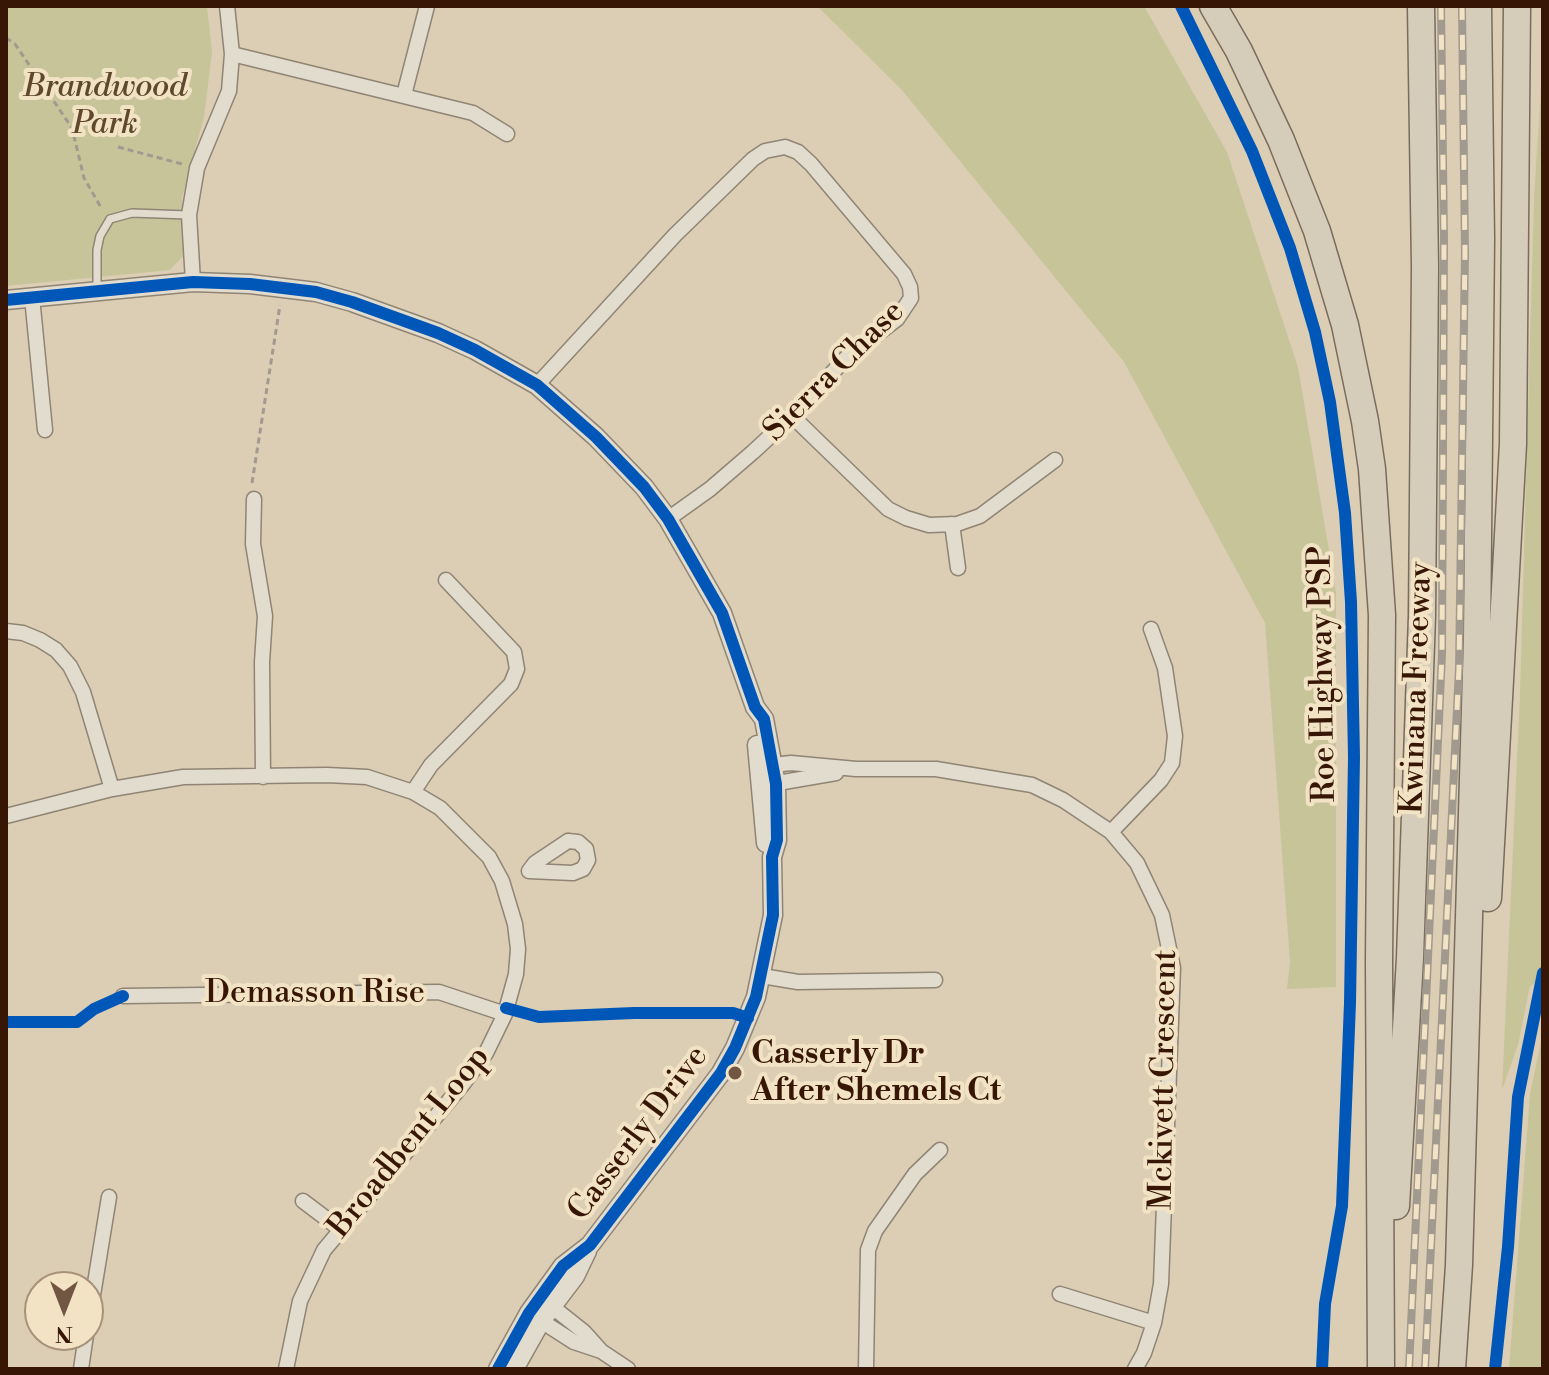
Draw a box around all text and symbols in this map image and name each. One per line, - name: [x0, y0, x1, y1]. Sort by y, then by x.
- park label: Brandwood Park: [23, 69, 187, 144]
- street label: Sierra Chase: [757, 294, 913, 450]
- street label: Roe Highway PSP: [1303, 545, 1345, 803]
- street label: Kwinana Freeway: [1394, 561, 1442, 815]
- street label: Mckivett Crescent: [1144, 949, 1186, 1211]
- street label: Demasson Rise: [205, 975, 425, 1013]
- place label: Casserly Dr After Shemels Ct: [751, 1036, 1001, 1111]
- street label: Broadbent Loop: [321, 1039, 499, 1247]
- street label: Casserly Drive: [561, 1039, 717, 1229]
- marker: Casserly Dr After Shemels Ct: [726, 1064, 744, 1082]
- north arrow: [24, 1271, 104, 1351]
- text: N: [55, 1320, 73, 1347]

